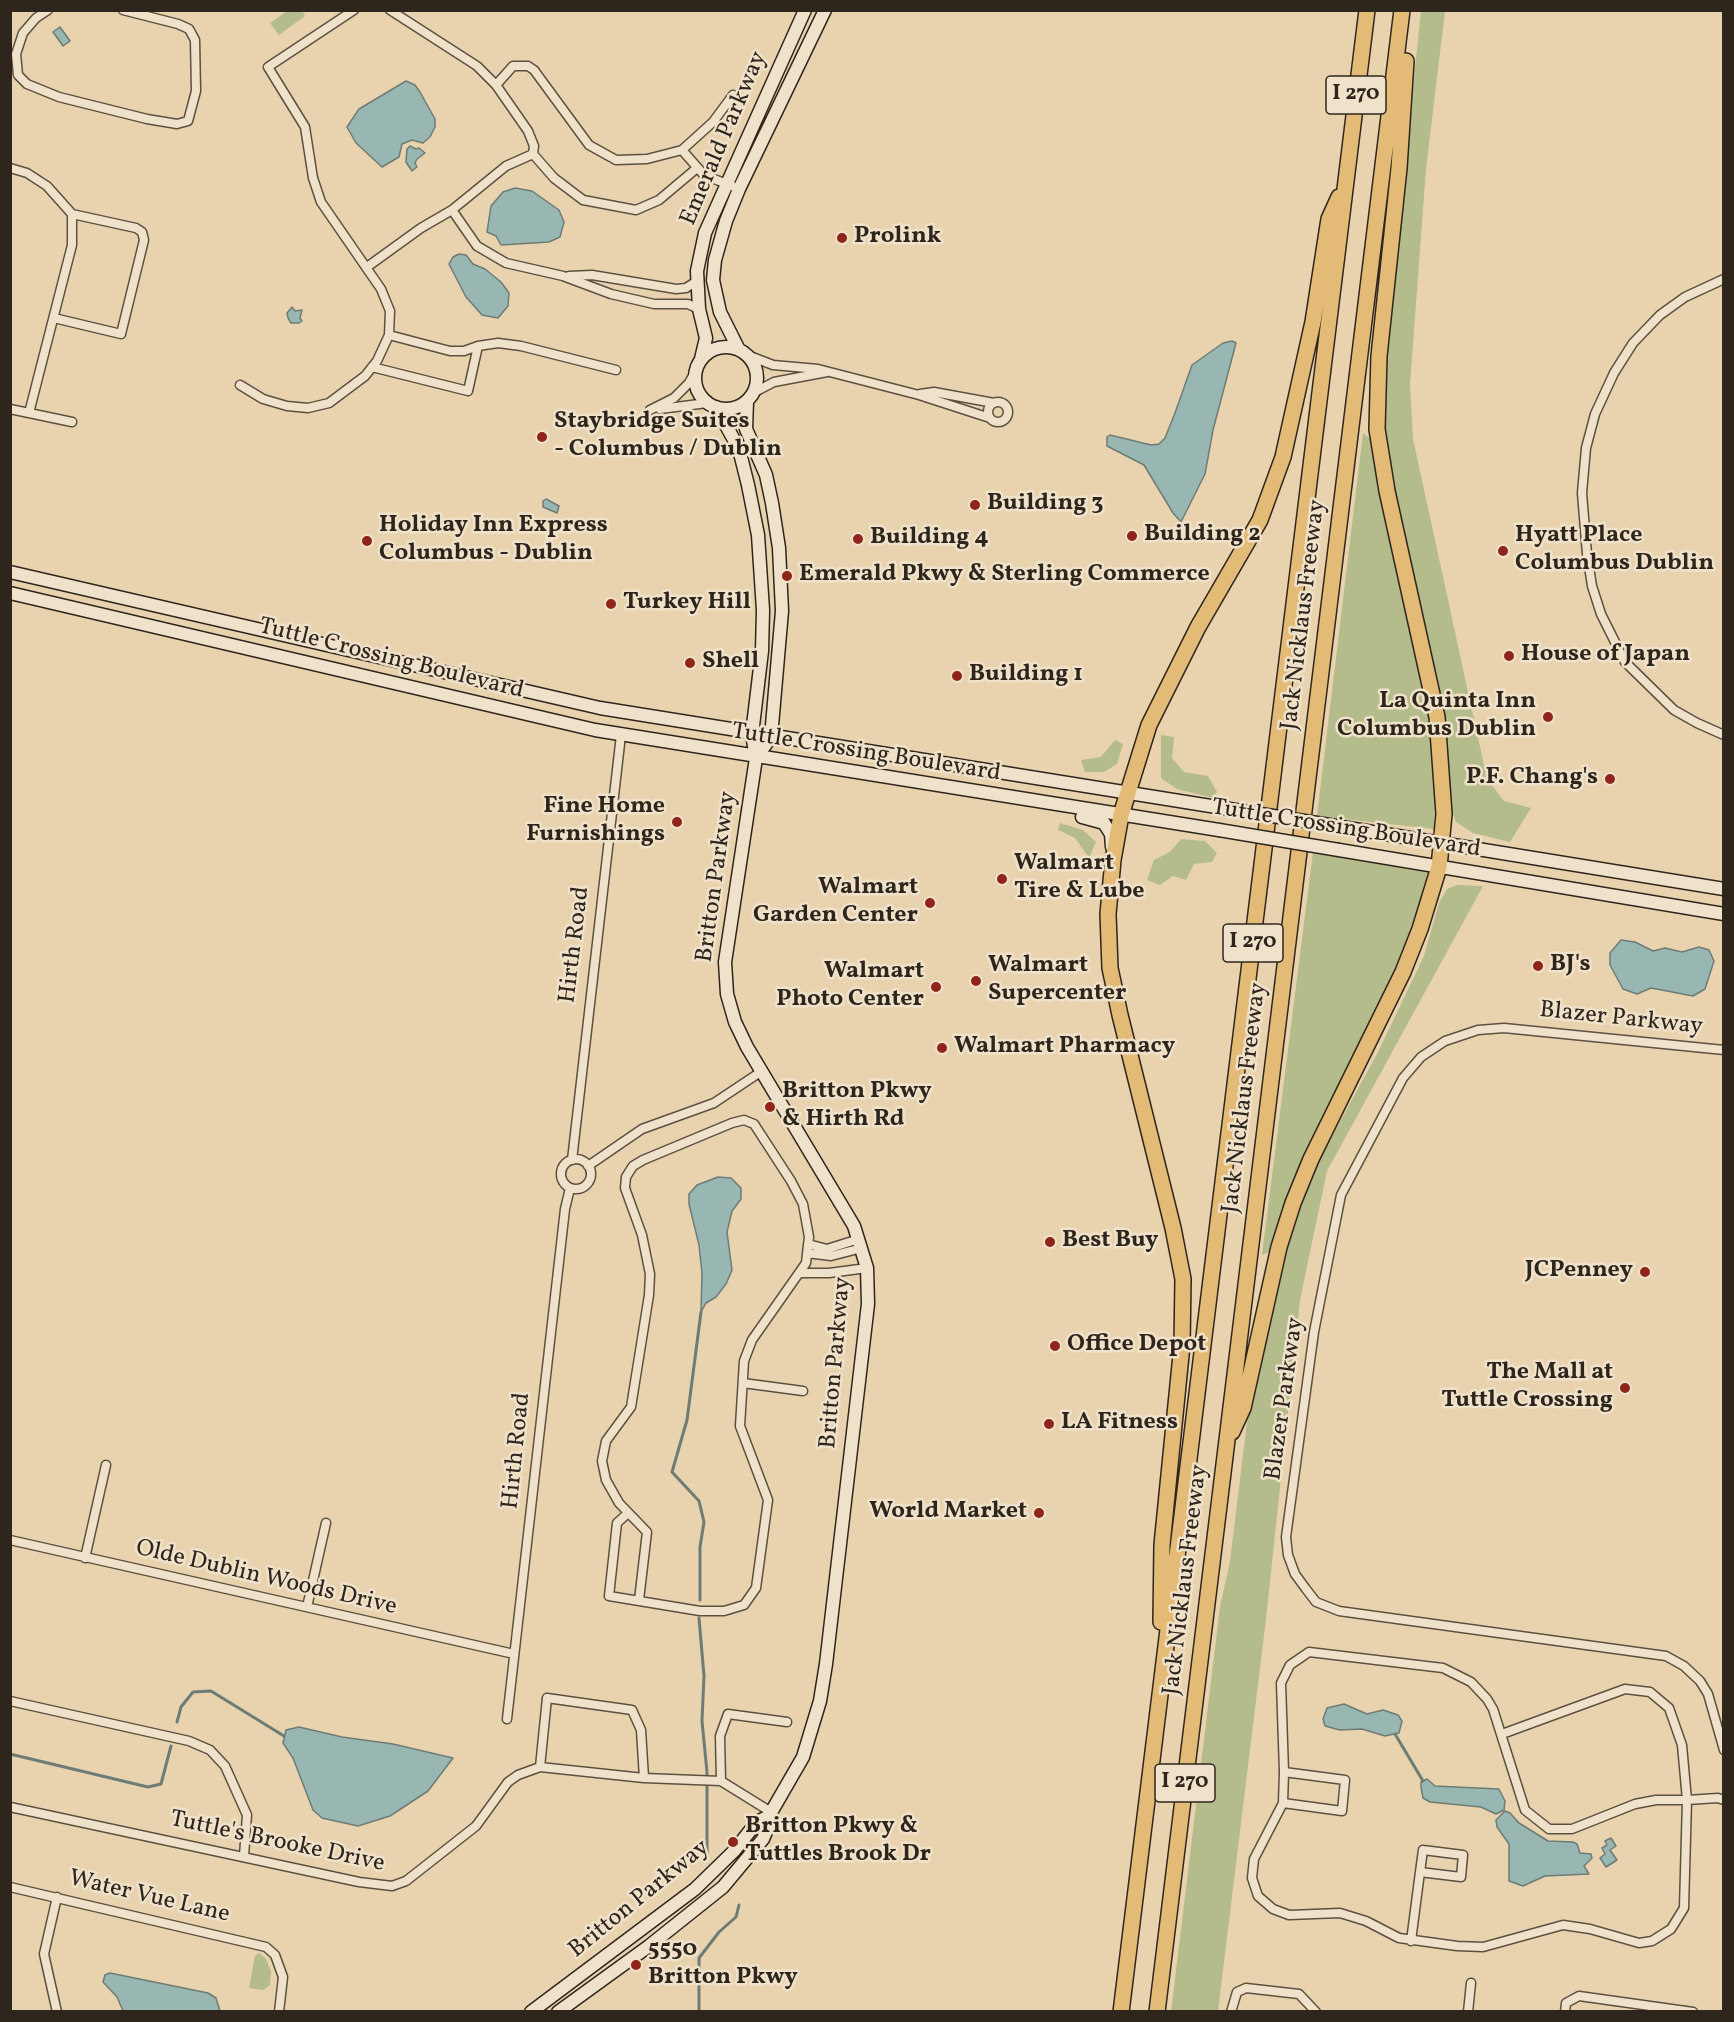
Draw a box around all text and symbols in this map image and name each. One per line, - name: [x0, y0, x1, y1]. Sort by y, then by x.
- street label: Emerald Parkway: [675, 48, 775, 230]
- road number: I 270: [1326, 76, 1386, 114]
- place label: Prolink: [854, 224, 941, 252]
- marker: Prolink: [835, 231, 849, 245]
- place label: Staybridge Suites - Columbus / Dublin: [554, 409, 782, 465]
- marker: Staybridge Suites - Columbus / Dublin: [535, 430, 549, 444]
- place label: Building 3: [987, 491, 1103, 519]
- marker: Building 3: [968, 498, 982, 512]
- street label: Jack Nicklaus Freeway: [1277, 498, 1333, 732]
- place label: Holiday Inn Express Columbus - Dublin: [379, 513, 608, 569]
- place label: Building 2: [1144, 522, 1261, 550]
- place label: Hyatt Place Columbus Dublin: [1515, 523, 1714, 579]
- place label: Building 4: [870, 525, 989, 553]
- marker: Building 2: [1125, 529, 1139, 543]
- marker: Building 4: [851, 532, 865, 546]
- marker: Holiday Inn Express Columbus - Dublin: [360, 534, 374, 548]
- marker: Hyatt Place Columbus Dublin: [1496, 544, 1510, 558]
- place label: Emerald Pkwy & Sterling Commerce: [799, 562, 1210, 590]
- marker: Emerald Pkwy & Sterling Commerce: [780, 569, 794, 583]
- place label: Turkey Hill: [623, 590, 751, 618]
- marker: Turkey Hill: [604, 597, 618, 611]
- street label: Tuttle Crossing Boulevard: [256, 613, 526, 707]
- place label: House of Japan: [1521, 642, 1690, 670]
- place label: Shell: [702, 649, 759, 677]
- marker: House of Japan: [1502, 649, 1516, 663]
- marker: Shell: [683, 656, 697, 670]
- place label: Building 1: [969, 662, 1083, 690]
- marker: Building 1: [950, 669, 964, 683]
- place label: La Quinta Inn Columbus Dublin: [1337, 689, 1536, 745]
- marker: La Quinta Inn Columbus Dublin: [1541, 710, 1555, 724]
- street label: Tuttle Crossing Boulevard: [730, 719, 1002, 789]
- place label: P.F. Chang's: [1466, 765, 1598, 793]
- marker: P.F. Chang's: [1603, 772, 1617, 786]
- street label: Britton Parkway: [692, 790, 744, 964]
- place label: Fine Home Furnishings: [526, 794, 665, 850]
- street label: Tuttle Crossing Boulevard: [1210, 795, 1482, 865]
- marker: Fine Home Furnishings: [670, 815, 684, 829]
- place label: Walmart Tire & Lube: [1014, 851, 1145, 907]
- marker: Walmart Tire & Lube: [995, 872, 1009, 886]
- place label: Walmart Garden Center: [753, 875, 918, 931]
- street label: Hirth Road: [555, 885, 597, 1005]
- marker: Walmart Garden Center: [923, 896, 937, 910]
- road number: I 270: [1223, 924, 1283, 962]
- place label: BJ's: [1550, 952, 1591, 980]
- place label: Walmart Supercenter: [988, 953, 1126, 1009]
- place label: Walmart Photo Center: [776, 959, 924, 1015]
- marker: BJ's: [1531, 959, 1545, 973]
- marker: Walmart Supercenter: [969, 974, 983, 988]
- marker: Walmart Photo Center: [929, 980, 943, 994]
- street label: Jack Nicklaus Freeway: [1218, 981, 1274, 1215]
- street label: Blazer Parkway: [1538, 997, 1704, 1043]
- place label: Walmart Pharmacy: [954, 1034, 1175, 1062]
- marker: Walmart Pharmacy: [935, 1041, 949, 1055]
- place label: Britton Pkwy & Hirth Rd: [782, 1079, 932, 1135]
- marker: Britton Pkwy & Hirth Rd: [763, 1100, 777, 1114]
- place label: Best Buy: [1062, 1228, 1158, 1256]
- marker: Best Buy: [1043, 1235, 1057, 1249]
- place label: JCPenney: [1525, 1258, 1633, 1286]
- marker: JCPenney: [1638, 1265, 1652, 1279]
- street label: Britton Parkway: [815, 1276, 859, 1450]
- street label: Blazer Parkway: [1260, 1316, 1312, 1482]
- place label: Office Depot: [1067, 1332, 1206, 1360]
- marker: Office Depot: [1048, 1339, 1062, 1353]
- place label: The Mall at Tuttle Crossing: [1441, 1360, 1613, 1416]
- marker: The Mall at Tuttle Crossing: [1618, 1381, 1632, 1395]
- street label: Hirth Road: [498, 1391, 538, 1511]
- place label: LA Fitness: [1061, 1410, 1178, 1438]
- marker: LA Fitness: [1042, 1417, 1056, 1431]
- street label: Jack Nicklaus Freeway: [1159, 1463, 1215, 1697]
- place label: World Market: [869, 1499, 1027, 1527]
- marker: World Market: [1032, 1506, 1046, 1520]
- street label: Olde Dublin Woods Drive: [133, 1535, 399, 1623]
- road number: I 270: [1155, 1764, 1215, 1802]
- street label: Tuttle's Brooke Drive: [167, 1806, 387, 1880]
- place label: Britton Pkwy & Tuttles Brook Dr: [745, 1814, 931, 1870]
- street label: Britton Parkway: [564, 1835, 716, 1965]
- marker: Britton Pkwy & Tuttles Brook Dr: [726, 1835, 740, 1849]
- street label: Water Vue Lane: [66, 1865, 232, 1931]
- place label: 5550 Britton Pkwy: [648, 1937, 798, 1993]
- marker: 5550 Britton Pkwy: [629, 1958, 643, 1972]

